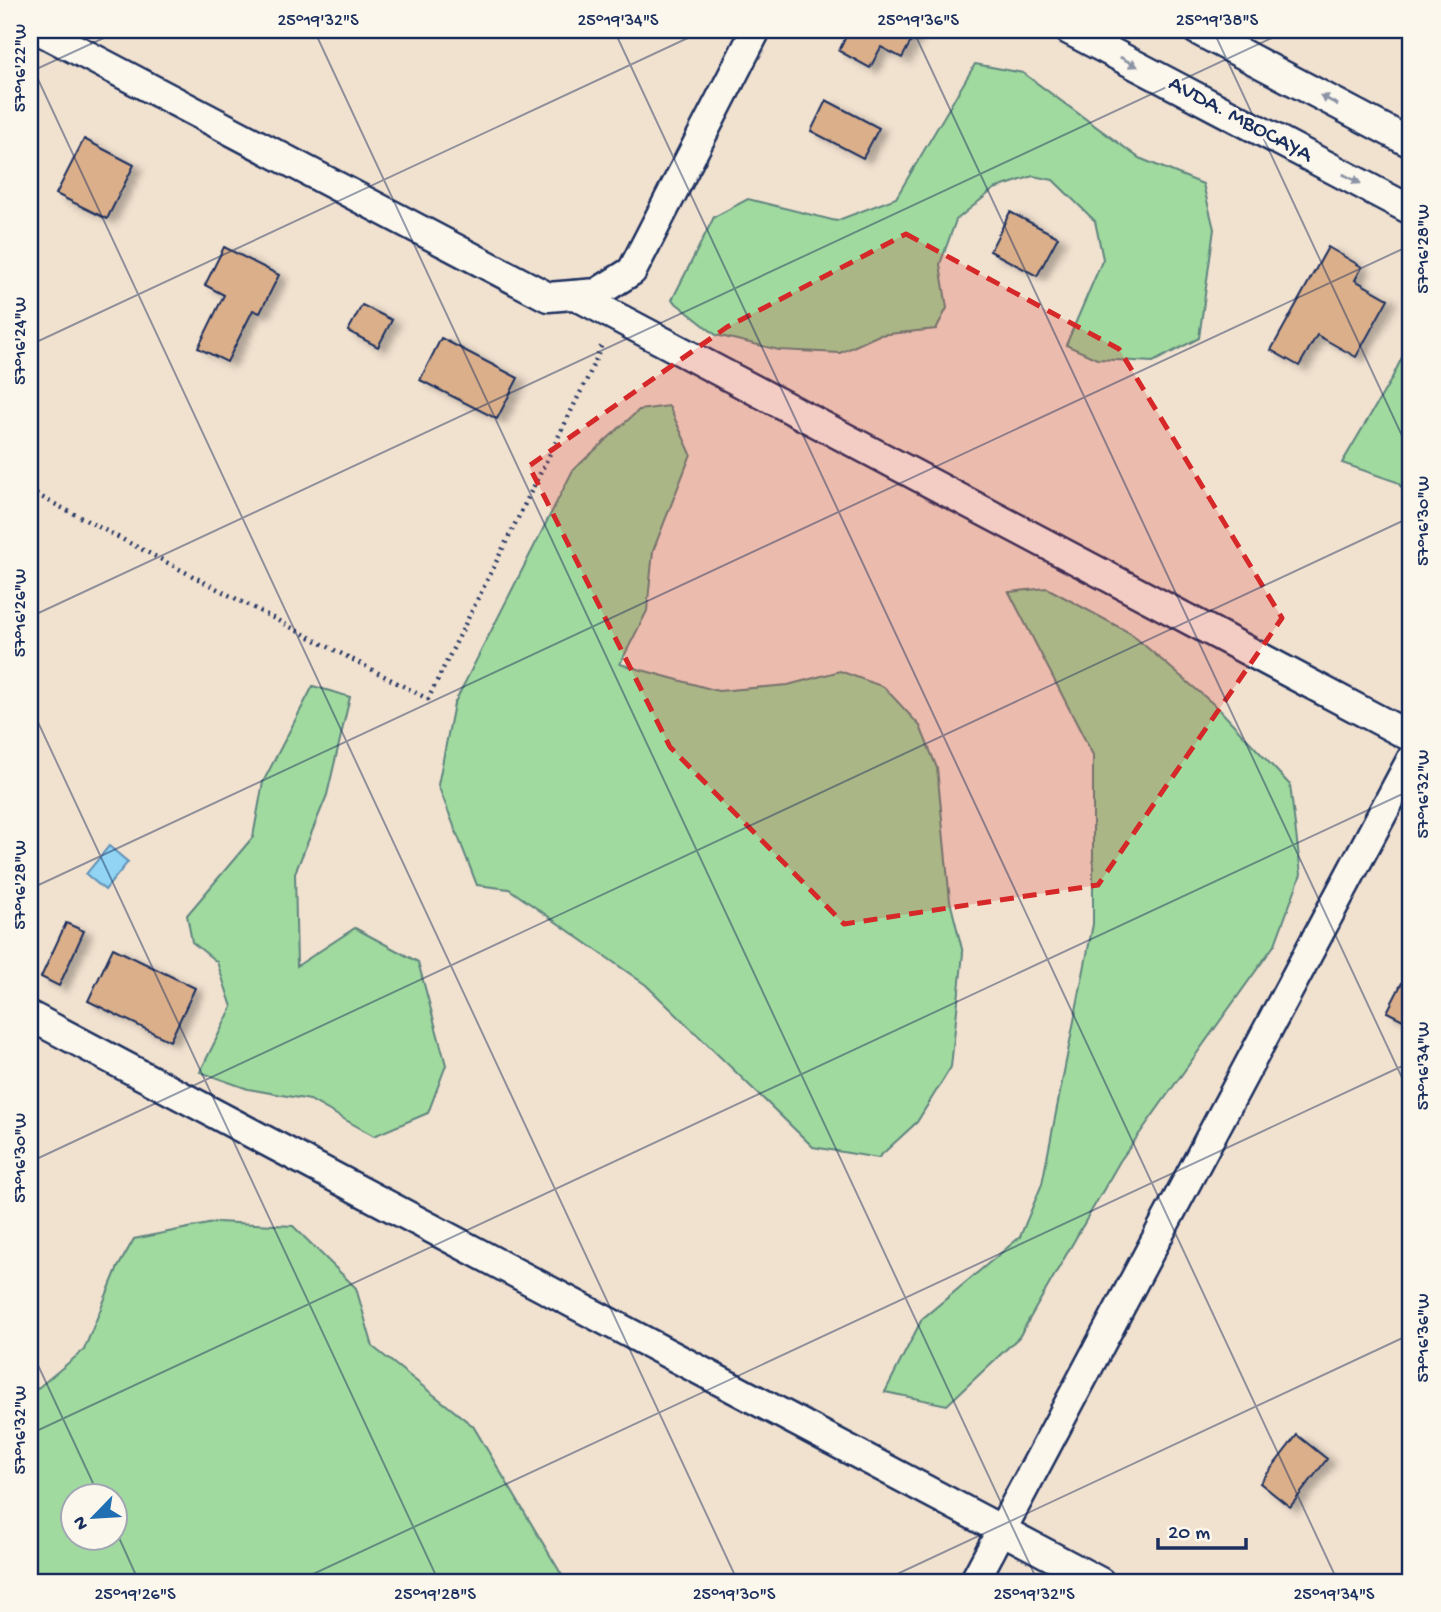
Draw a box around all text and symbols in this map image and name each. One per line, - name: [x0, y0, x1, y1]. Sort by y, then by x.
- text: 25°19'32"S: [277, 11, 359, 32]
- text: 25°19'34"S: [578, 11, 659, 32]
- text: 25°19'36"S: [877, 11, 959, 32]
- text: 25°19'38"S: [1176, 11, 1259, 32]
- text: 57°16'22"W: [11, 24, 32, 112]
- one-way arrow: [1119, 56, 1139, 67]
- street label: AVDA. MBOCAYA: [1163, 71, 1318, 170]
- one-way arrow: [1319, 94, 1339, 106]
- one-way arrow: [1342, 173, 1362, 185]
- text: 57°16'28"W: [1414, 204, 1435, 294]
- text: 57°16'24"W: [11, 297, 32, 385]
- text: 57°16'30"W: [1414, 476, 1435, 566]
- text: 57°16'26"W: [11, 569, 32, 657]
- text: 57°16'32"W: [1414, 750, 1435, 838]
- text: 57°16'28"W: [11, 840, 32, 930]
- text: 57°16'34"W: [1414, 1022, 1435, 1110]
- text: 57°16'30"W: [11, 1113, 32, 1203]
- text: 57°16'36"W: [1414, 1293, 1435, 1383]
- text: 57°16'32"W: [11, 1386, 32, 1474]
- north arrow: [60, 1482, 130, 1552]
- scale bar: [1158, 1507, 1245, 1551]
- text: N: [69, 1512, 95, 1533]
- text: 20 m: [1168, 1522, 1210, 1547]
- text: 25°19'26"S: [94, 1585, 176, 1606]
- text: 25°19'28"S: [394, 1585, 477, 1606]
- text: 25°19'30"S: [693, 1585, 776, 1606]
- text: 25°19'32"S: [993, 1585, 1075, 1606]
- text: 25°19'34"S: [1294, 1585, 1375, 1606]

